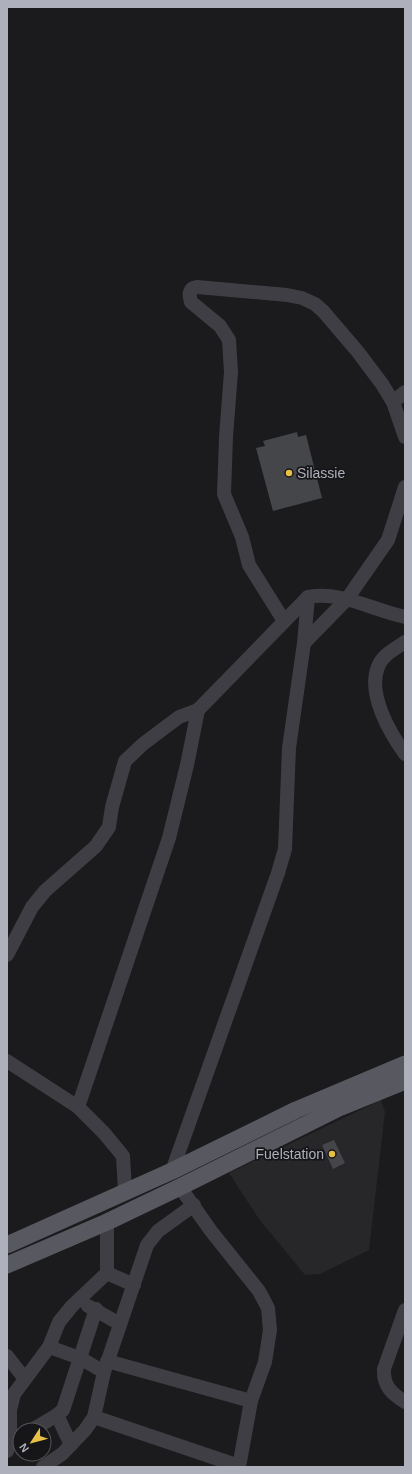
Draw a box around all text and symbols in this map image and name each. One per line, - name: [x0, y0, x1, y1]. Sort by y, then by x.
- place label: Silassie: [297, 465, 345, 481]
- marker: Silassie: [284, 468, 294, 478]
- place label: Fuelstation: [256, 1146, 324, 1162]
- marker: Fuelstation: [327, 1149, 337, 1159]
- north arrow: [12, 1422, 52, 1462]
- text: N: [17, 1441, 31, 1455]

